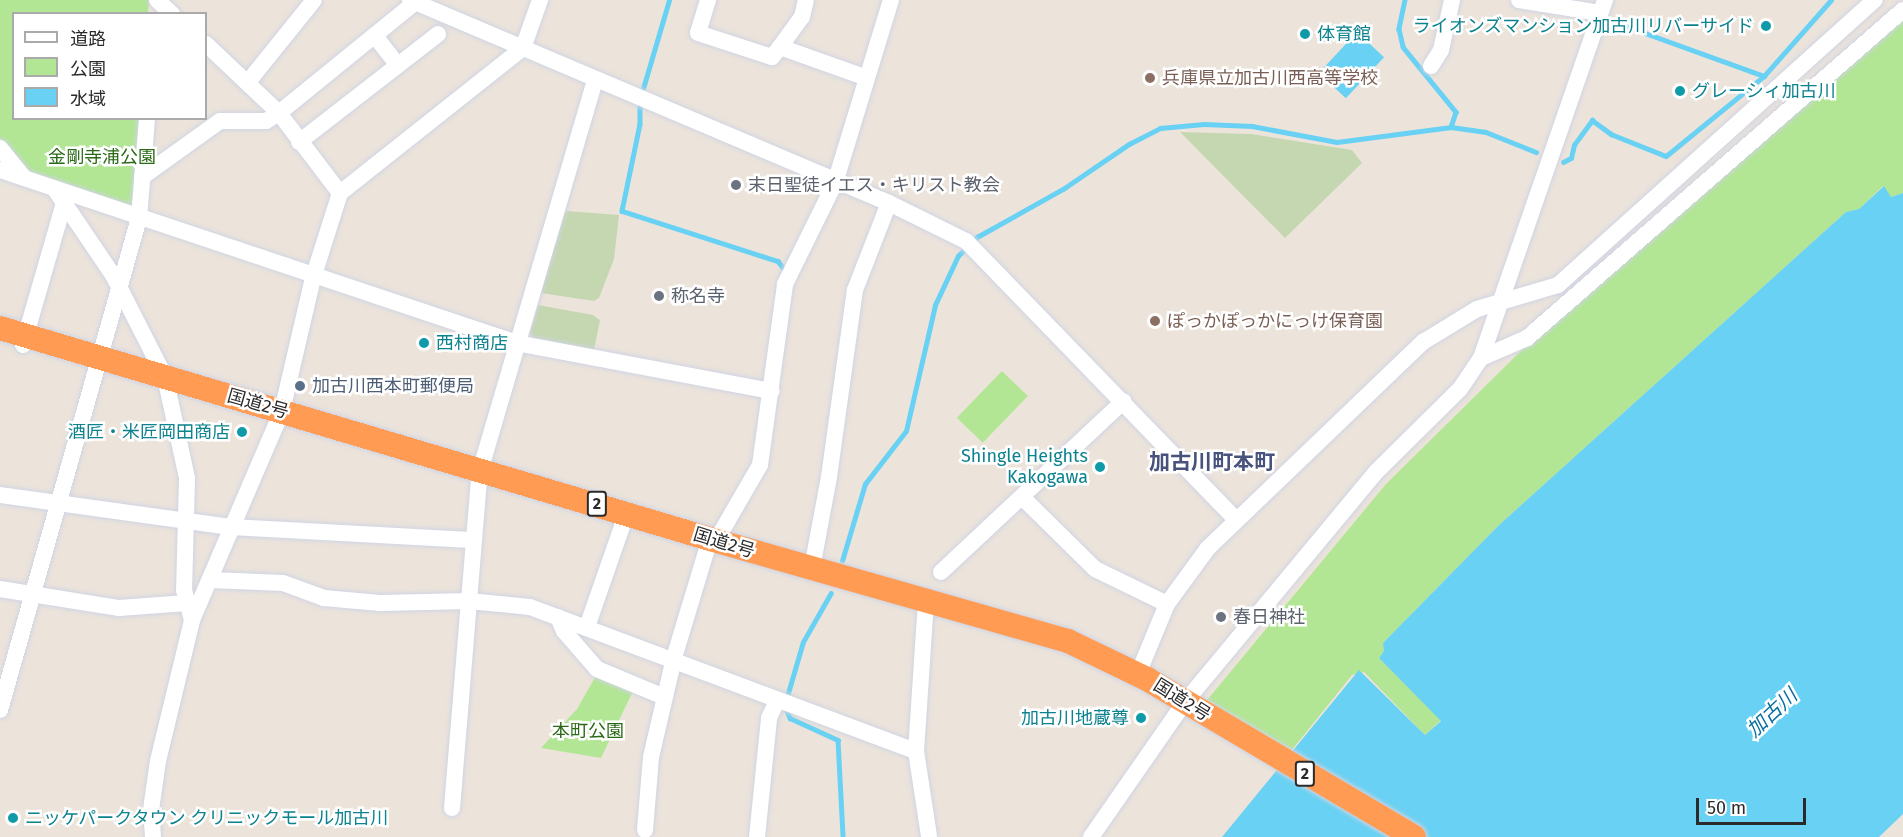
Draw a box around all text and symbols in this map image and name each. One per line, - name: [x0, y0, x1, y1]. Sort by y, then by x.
- legend: [12, 12, 207, 120]
- place label: ライオンズマンション加古川リバーサイド: [1412, 15, 1754, 37]
- marker: ライオンズマンション加古川リバーサイド: [1759, 19, 1773, 33]
- place label: 体育館: [1317, 23, 1371, 45]
- marker: 体育館: [1298, 27, 1312, 41]
- text: 道路: [70, 28, 106, 50]
- text: 公園: [70, 58, 106, 80]
- place label: 兵庫県立加古川西高等学校: [1162, 67, 1378, 89]
- marker: 兵庫県立加古川西高等学校: [1143, 71, 1157, 85]
- place label: グレーシィ加古川: [1692, 80, 1836, 102]
- marker: グレーシィ加古川: [1673, 84, 1687, 98]
- text: 水域: [70, 88, 106, 110]
- park label: 金剛寺浦公園: [48, 146, 156, 168]
- place label: 末日聖徒イエス・キリスト教会: [748, 174, 1000, 196]
- marker: 末日聖徒イエス・キリスト教会: [729, 178, 743, 192]
- place label: 称名寺: [671, 285, 725, 307]
- marker: 称名寺: [652, 289, 666, 303]
- place label: ぽっかぽっかにっけ保育園: [1167, 310, 1383, 332]
- marker: ぽっかぽっかにっけ保育園: [1148, 314, 1162, 328]
- place label: 西村商店: [436, 332, 508, 354]
- marker: 西村商店: [417, 336, 431, 350]
- place label: 加古川西本町郵便局: [312, 375, 474, 397]
- marker: 加古川西本町郵便局: [293, 379, 307, 393]
- street label: 国道2号: [225, 385, 291, 423]
- place label: 酒匠・米匠岡田商店: [68, 421, 230, 443]
- marker: 酒匠・米匠岡田商店: [235, 425, 249, 439]
- place label: Shingle Heights Kakogawa: [961, 446, 1088, 488]
- district label: 加古川町本町: [1149, 449, 1275, 475]
- marker: Shingle Heights Kakogawa: [1093, 460, 1107, 474]
- road number: 2: [586, 491, 608, 517]
- street label: 国道2号: [691, 523, 757, 563]
- place label: 春日神社: [1233, 606, 1305, 628]
- marker: 春日神社: [1214, 610, 1228, 624]
- street label: 国道2号: [1150, 674, 1214, 726]
- water label: 加古川: [1742, 684, 1802, 742]
- place label: 加古川地蔵尊: [1021, 707, 1129, 729]
- marker: 加古川地蔵尊: [1134, 711, 1148, 725]
- park label: 本町公園: [552, 720, 624, 742]
- road number: 2: [1294, 761, 1316, 787]
- scale bar: [1699, 786, 1808, 824]
- text: 50 m: [1707, 797, 1746, 819]
- place label: ニッケパークタウン クリニックモール加古川: [25, 807, 390, 829]
- marker: ニッケパークタウン クリニックモール加古川: [6, 811, 20, 825]

